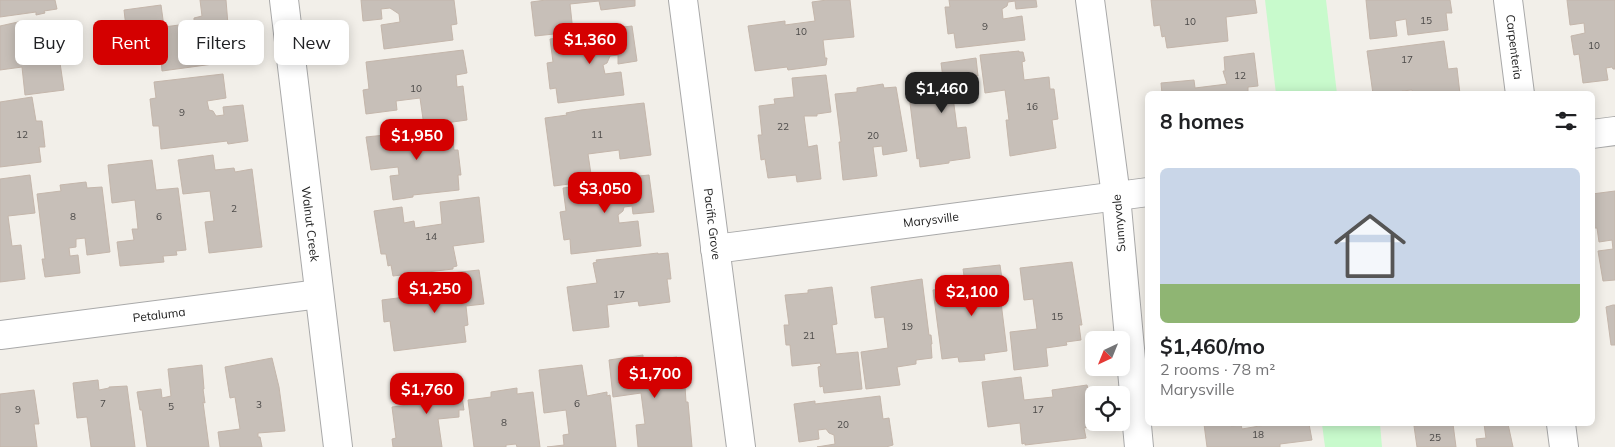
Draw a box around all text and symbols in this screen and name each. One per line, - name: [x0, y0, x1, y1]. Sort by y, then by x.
- house number: 15: [1420, 14, 1432, 27]
- street label: Carpenteria: [1503, 14, 1526, 80]
- house number: 10: [1184, 15, 1196, 28]
- chip: Buy: [15, 20, 83, 65]
- chip: Rent: [93, 20, 168, 65]
- chip: Filters: [178, 20, 264, 65]
- chip: New: [274, 20, 349, 65]
- house number: 9: [982, 20, 988, 33]
- pin: $1,360: [549, 22, 631, 65]
- house number: 10: [795, 25, 807, 38]
- text: $1,360: [564, 29, 616, 49]
- house number: 10: [1588, 39, 1600, 52]
- house number: 17: [1401, 53, 1413, 66]
- house number: 12: [1234, 69, 1246, 82]
- pin: $1,460: [901, 72, 983, 114]
- text: $1,460: [916, 78, 968, 98]
- house number: 10: [410, 82, 422, 95]
- house number: 16: [1026, 100, 1038, 113]
- house number: 9: [179, 106, 185, 119]
- icon: filters: [1552, 107, 1580, 135]
- text: 8 homes: [1160, 108, 1244, 134]
- pin: $1,950: [376, 119, 458, 161]
- house number: 22: [777, 120, 789, 133]
- text: $1,950: [391, 125, 443, 145]
- house number: 12: [16, 128, 28, 141]
- house number: 11: [591, 128, 603, 141]
- house number: 20: [867, 129, 879, 142]
- pin: $3,050: [564, 172, 646, 214]
- text: $3,050: [579, 178, 631, 198]
- street label: Walnut Creek: [298, 185, 323, 263]
- street label: Pacific Grove: [701, 187, 724, 261]
- street label: Sunnyvale: [1109, 194, 1128, 252]
- icon: home: [1325, 201, 1415, 291]
- house number: 2: [231, 202, 237, 215]
- street label: Marysville: [902, 209, 960, 230]
- house number: 8: [70, 210, 76, 223]
- house number: 6: [156, 210, 162, 223]
- house number: 14: [425, 230, 437, 243]
- pin: $1,250: [394, 272, 476, 314]
- pin: $2,100: [931, 274, 1013, 317]
- text: $1,250: [409, 278, 461, 298]
- text: $2,100: [946, 281, 998, 301]
- house number: 17: [613, 288, 625, 301]
- street label: Petaluma: [132, 304, 186, 325]
- house number: 15: [1051, 310, 1063, 323]
- house number: 19: [901, 320, 913, 333]
- house number: 21: [803, 329, 815, 342]
- north arrow: [1085, 331, 1130, 376]
- map controls: [1085, 331, 1130, 431]
- text: $1,460/mo: [1160, 333, 1265, 359]
- pin: $1,700: [614, 356, 696, 399]
- text: 2 rooms · 78 m²: [1160, 359, 1275, 379]
- text: $1,700: [629, 363, 681, 383]
- pin: $1,760: [386, 372, 468, 415]
- text: $1,760: [401, 379, 453, 399]
- text: Marysville: [1160, 379, 1234, 399]
- button: locate: [1085, 386, 1130, 431]
- house number: 7: [100, 397, 106, 410]
- house number: 6: [574, 397, 580, 410]
- house number: 3: [256, 398, 262, 411]
- house number: 5: [168, 400, 174, 413]
- house number: 9: [15, 403, 21, 416]
- house number: 17: [1032, 403, 1044, 416]
- house number: 8: [501, 416, 507, 429]
- house number: 20: [837, 418, 849, 431]
- house number: 18: [1252, 428, 1264, 441]
- house number: 25: [1429, 431, 1441, 444]

